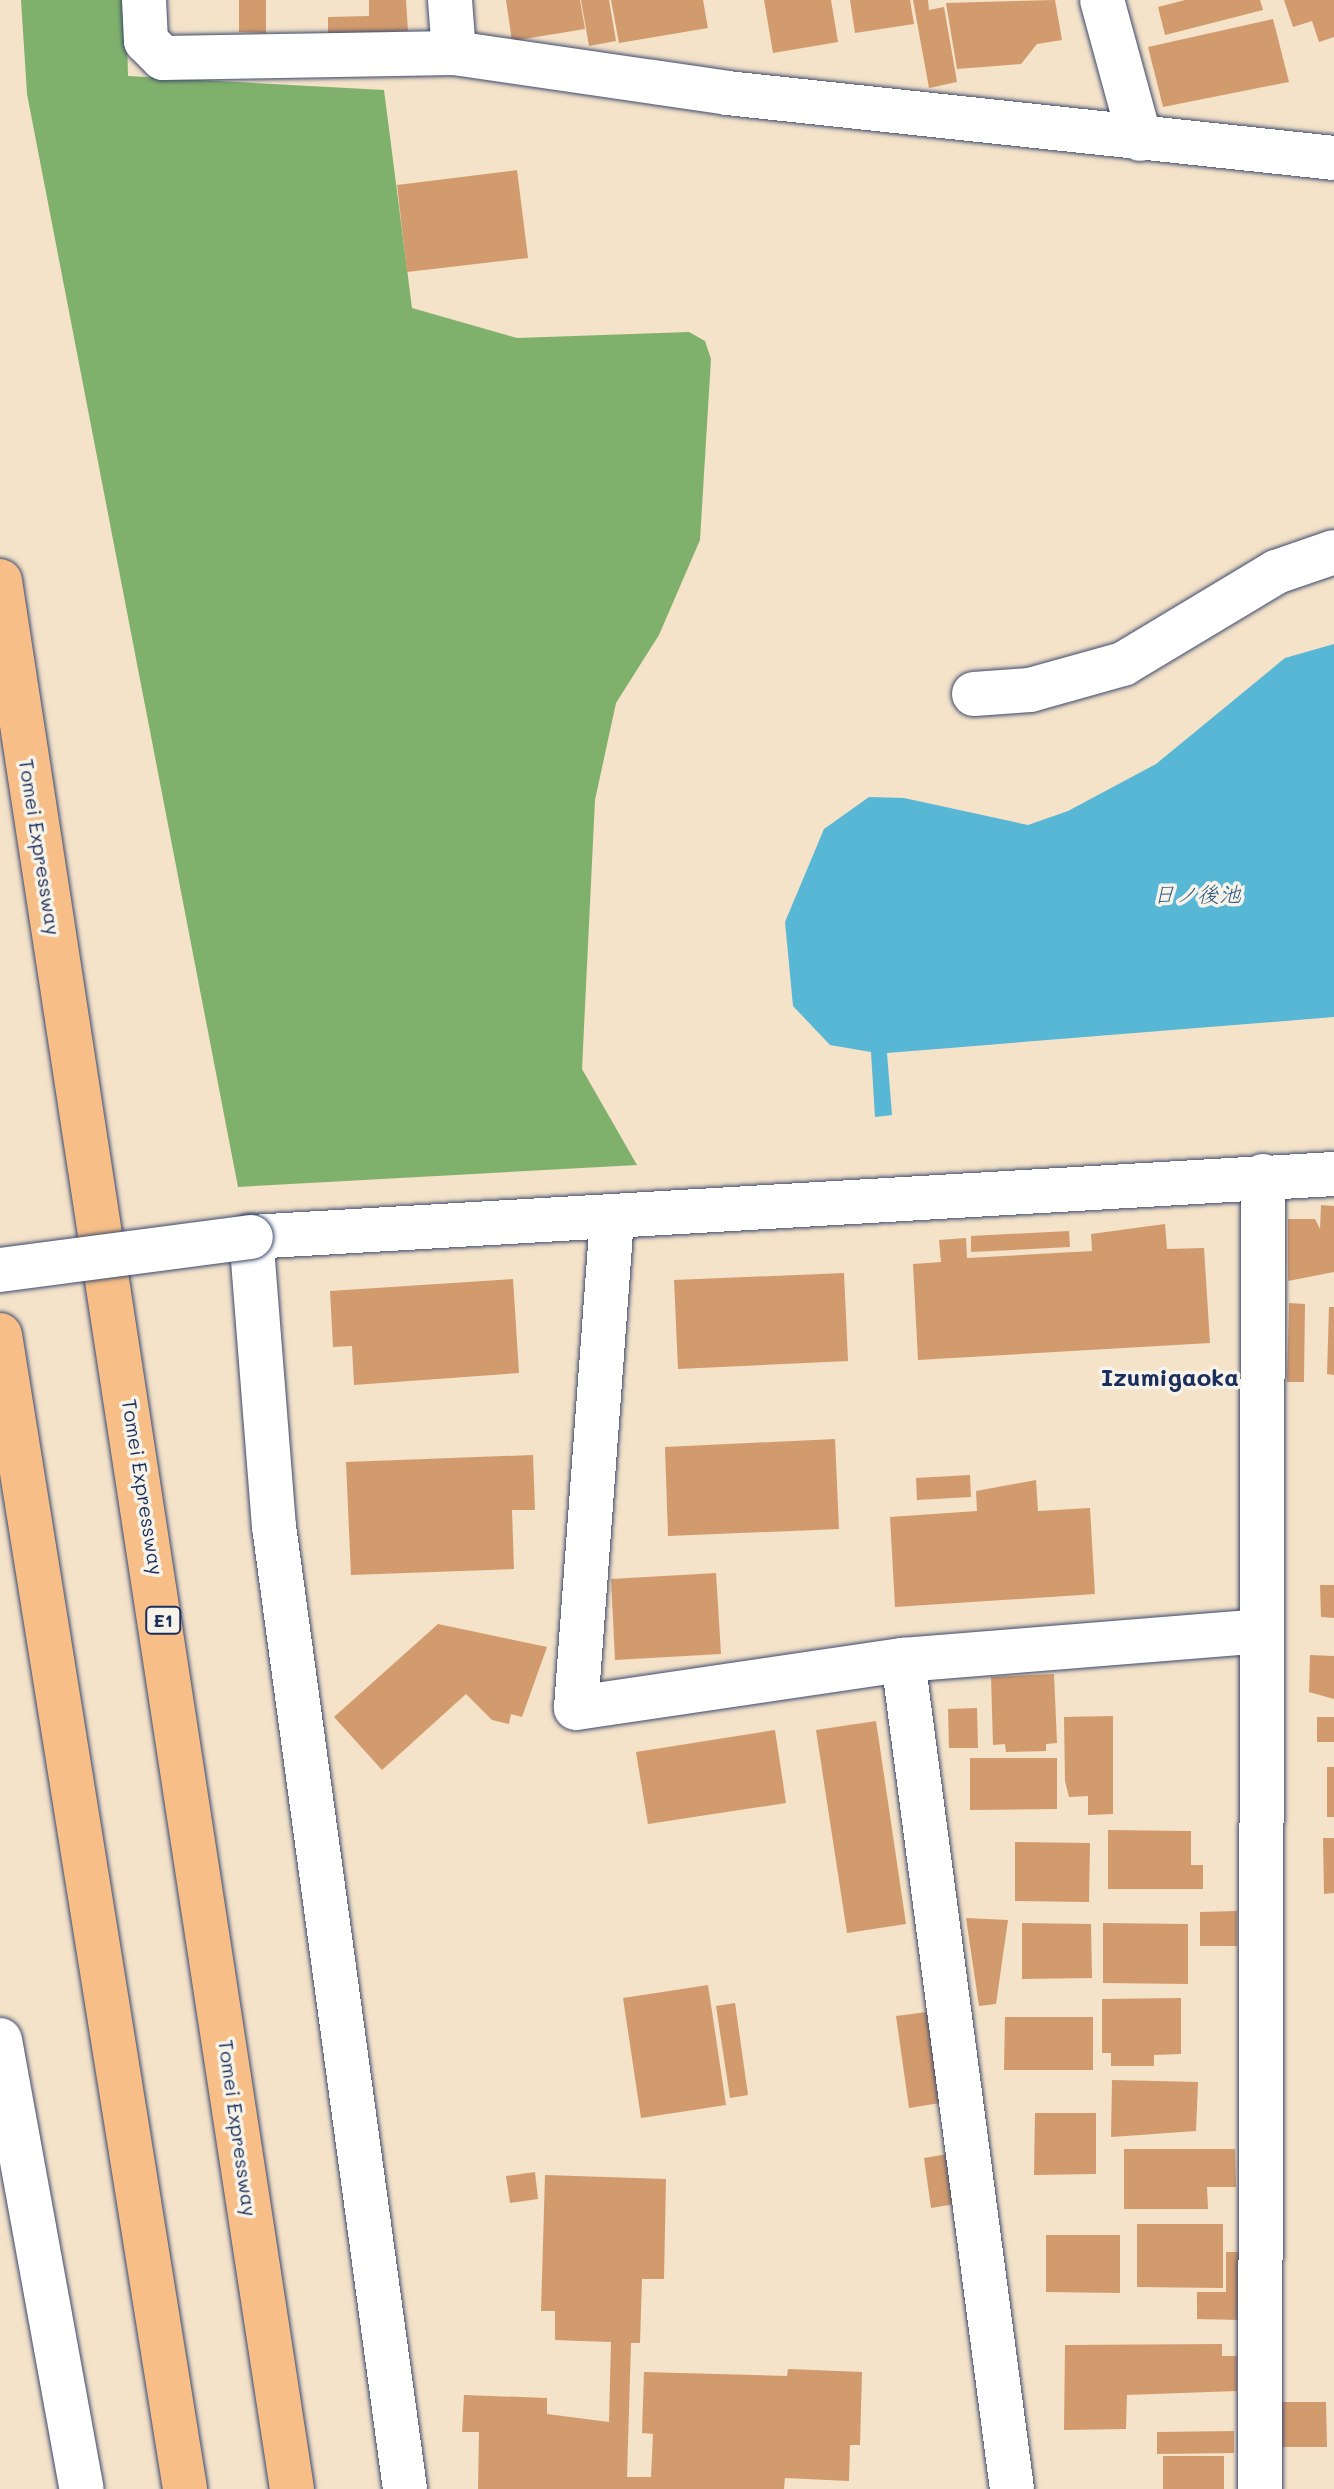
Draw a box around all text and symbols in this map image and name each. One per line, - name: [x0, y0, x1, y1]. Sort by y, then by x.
- street label: Tomei Expressway: [14, 757, 66, 937]
- water label: 日ノ後池: [1153, 881, 1241, 907]
- district label: Izumigaoka: [1101, 1363, 1239, 1391]
- street label: Tomei Expressway: [117, 1397, 169, 1577]
- road number: E1: [145, 1606, 181, 1634]
- street label: Tomei Expressway: [214, 2038, 262, 2218]

